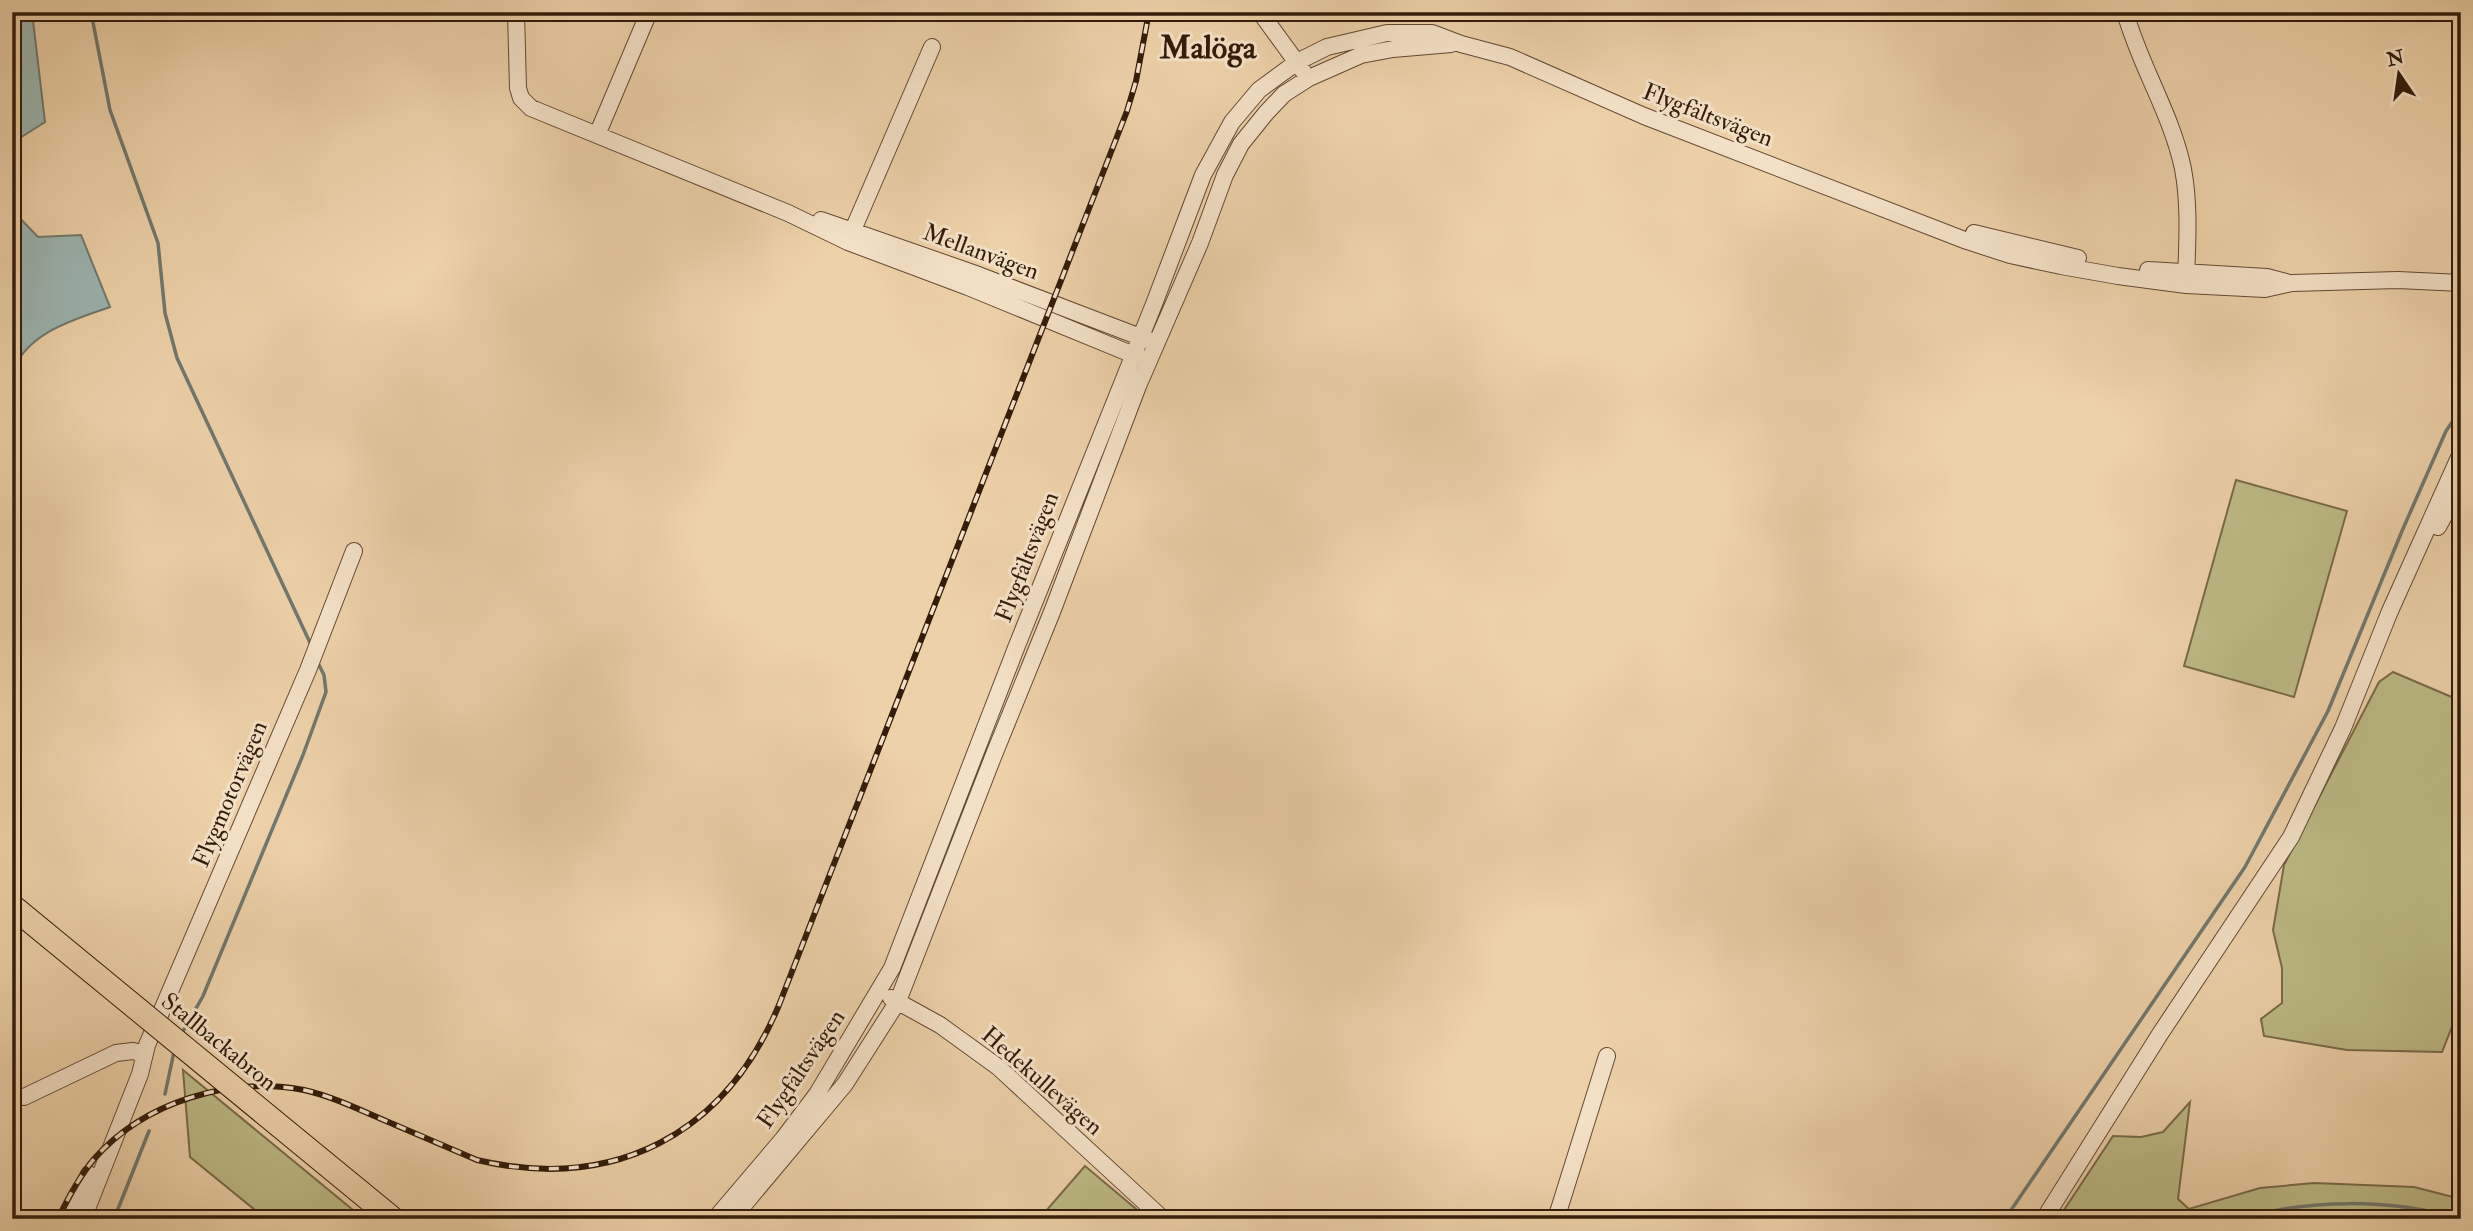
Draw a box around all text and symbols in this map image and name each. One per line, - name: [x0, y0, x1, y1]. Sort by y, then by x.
- district label: Malöga: [1159, 28, 1257, 68]
- north arrow: [2364, 38, 2434, 108]
- text: N: [2383, 45, 2407, 72]
- street label: Flygfältsvägen: [1638, 76, 1778, 154]
- street label: Mellanvägen: [919, 217, 1043, 287]
- street label: Flygfältsvägen: [988, 487, 1066, 627]
- street label: Flygmotorvägen: [185, 716, 275, 872]
- street label: Stallbackabron: [155, 986, 283, 1098]
- street label: Flygfältsvägen: [750, 1003, 852, 1135]
- street label: Hedekullevägen: [975, 1020, 1109, 1142]

